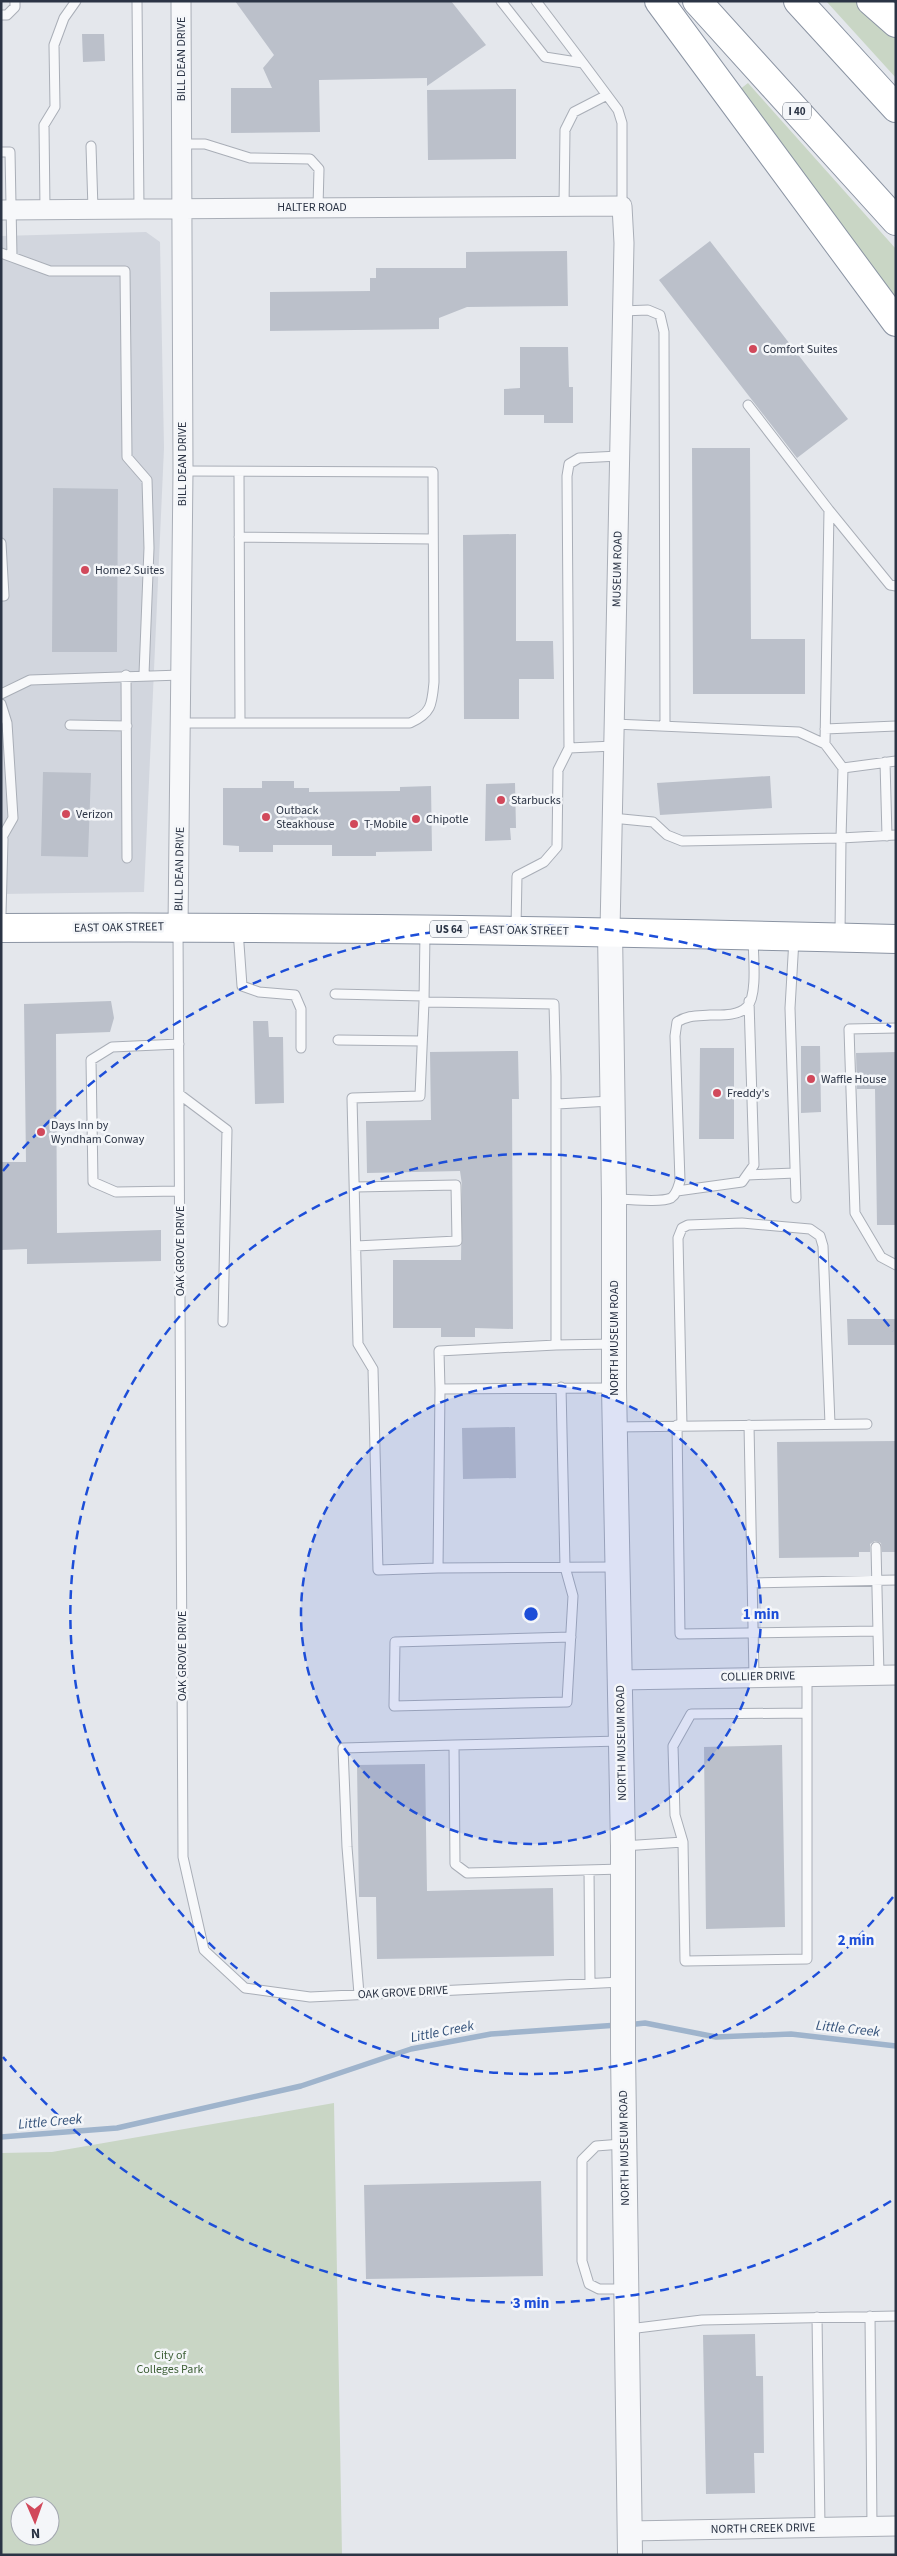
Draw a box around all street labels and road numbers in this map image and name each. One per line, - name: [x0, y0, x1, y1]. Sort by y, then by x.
- street label: BILL DEAN DRIVE: [173, 17, 190, 101]
- road number: I 40: [783, 102, 811, 120]
- street label: HALTER ROAD: [277, 199, 347, 216]
- street label: BILL DEAN DRIVE: [174, 422, 191, 506]
- street label: MUSEUM ROAD: [608, 531, 627, 607]
- street label: BILL DEAN DRIVE: [170, 827, 189, 911]
- street label: EAST OAK STREET: [74, 918, 165, 937]
- road number: US 64: [430, 921, 468, 938]
- street label: EAST OAK STREET: [479, 921, 570, 940]
- street label: OAK GROVE DRIVE: [172, 1206, 189, 1296]
- street label: NORTH MUSEUM ROAD: [606, 1280, 623, 1396]
- street label: OAK GROVE DRIVE: [174, 1611, 191, 1701]
- street label: COLLIER DRIVE: [721, 1667, 796, 1686]
- street label: NORTH MUSEUM ROAD: [612, 1685, 631, 1801]
- street label: OAK GROVE DRIVE: [357, 1982, 449, 2003]
- street label: NORTH MUSEUM ROAD: [615, 2090, 634, 2206]
- street label: NORTH CREEK DRIVE: [711, 2519, 815, 2538]

